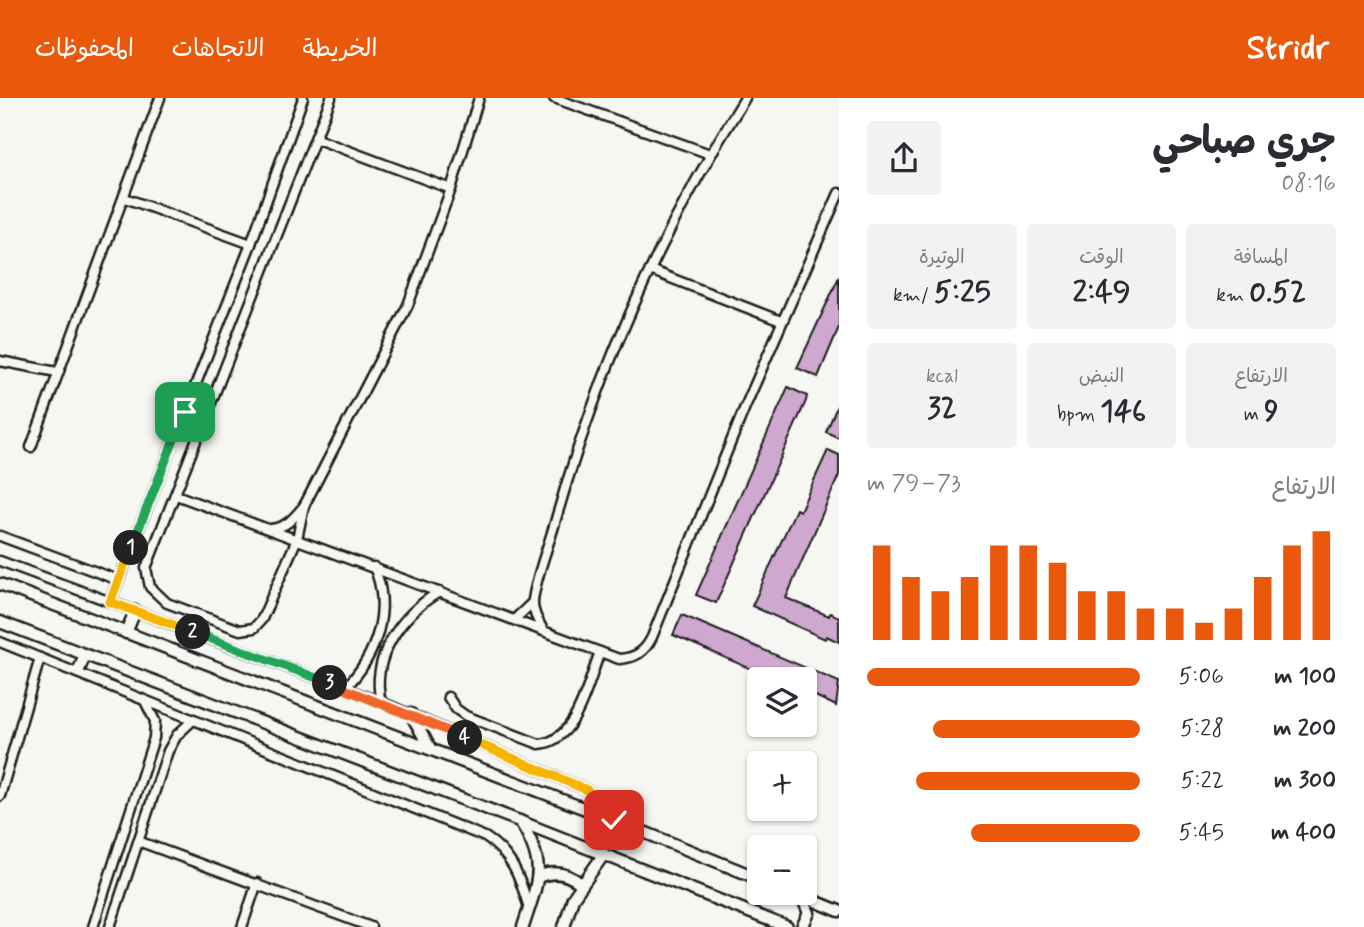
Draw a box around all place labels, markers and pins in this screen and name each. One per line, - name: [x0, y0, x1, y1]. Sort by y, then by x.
- pin: [155, 382, 215, 442]
- pin: 1: [114, 531, 148, 566]
- pin: 2: [176, 614, 210, 650]
- pin: 3: [312, 666, 348, 700]
- pin: 4: [448, 720, 482, 756]
- pin: [584, 790, 644, 850]

